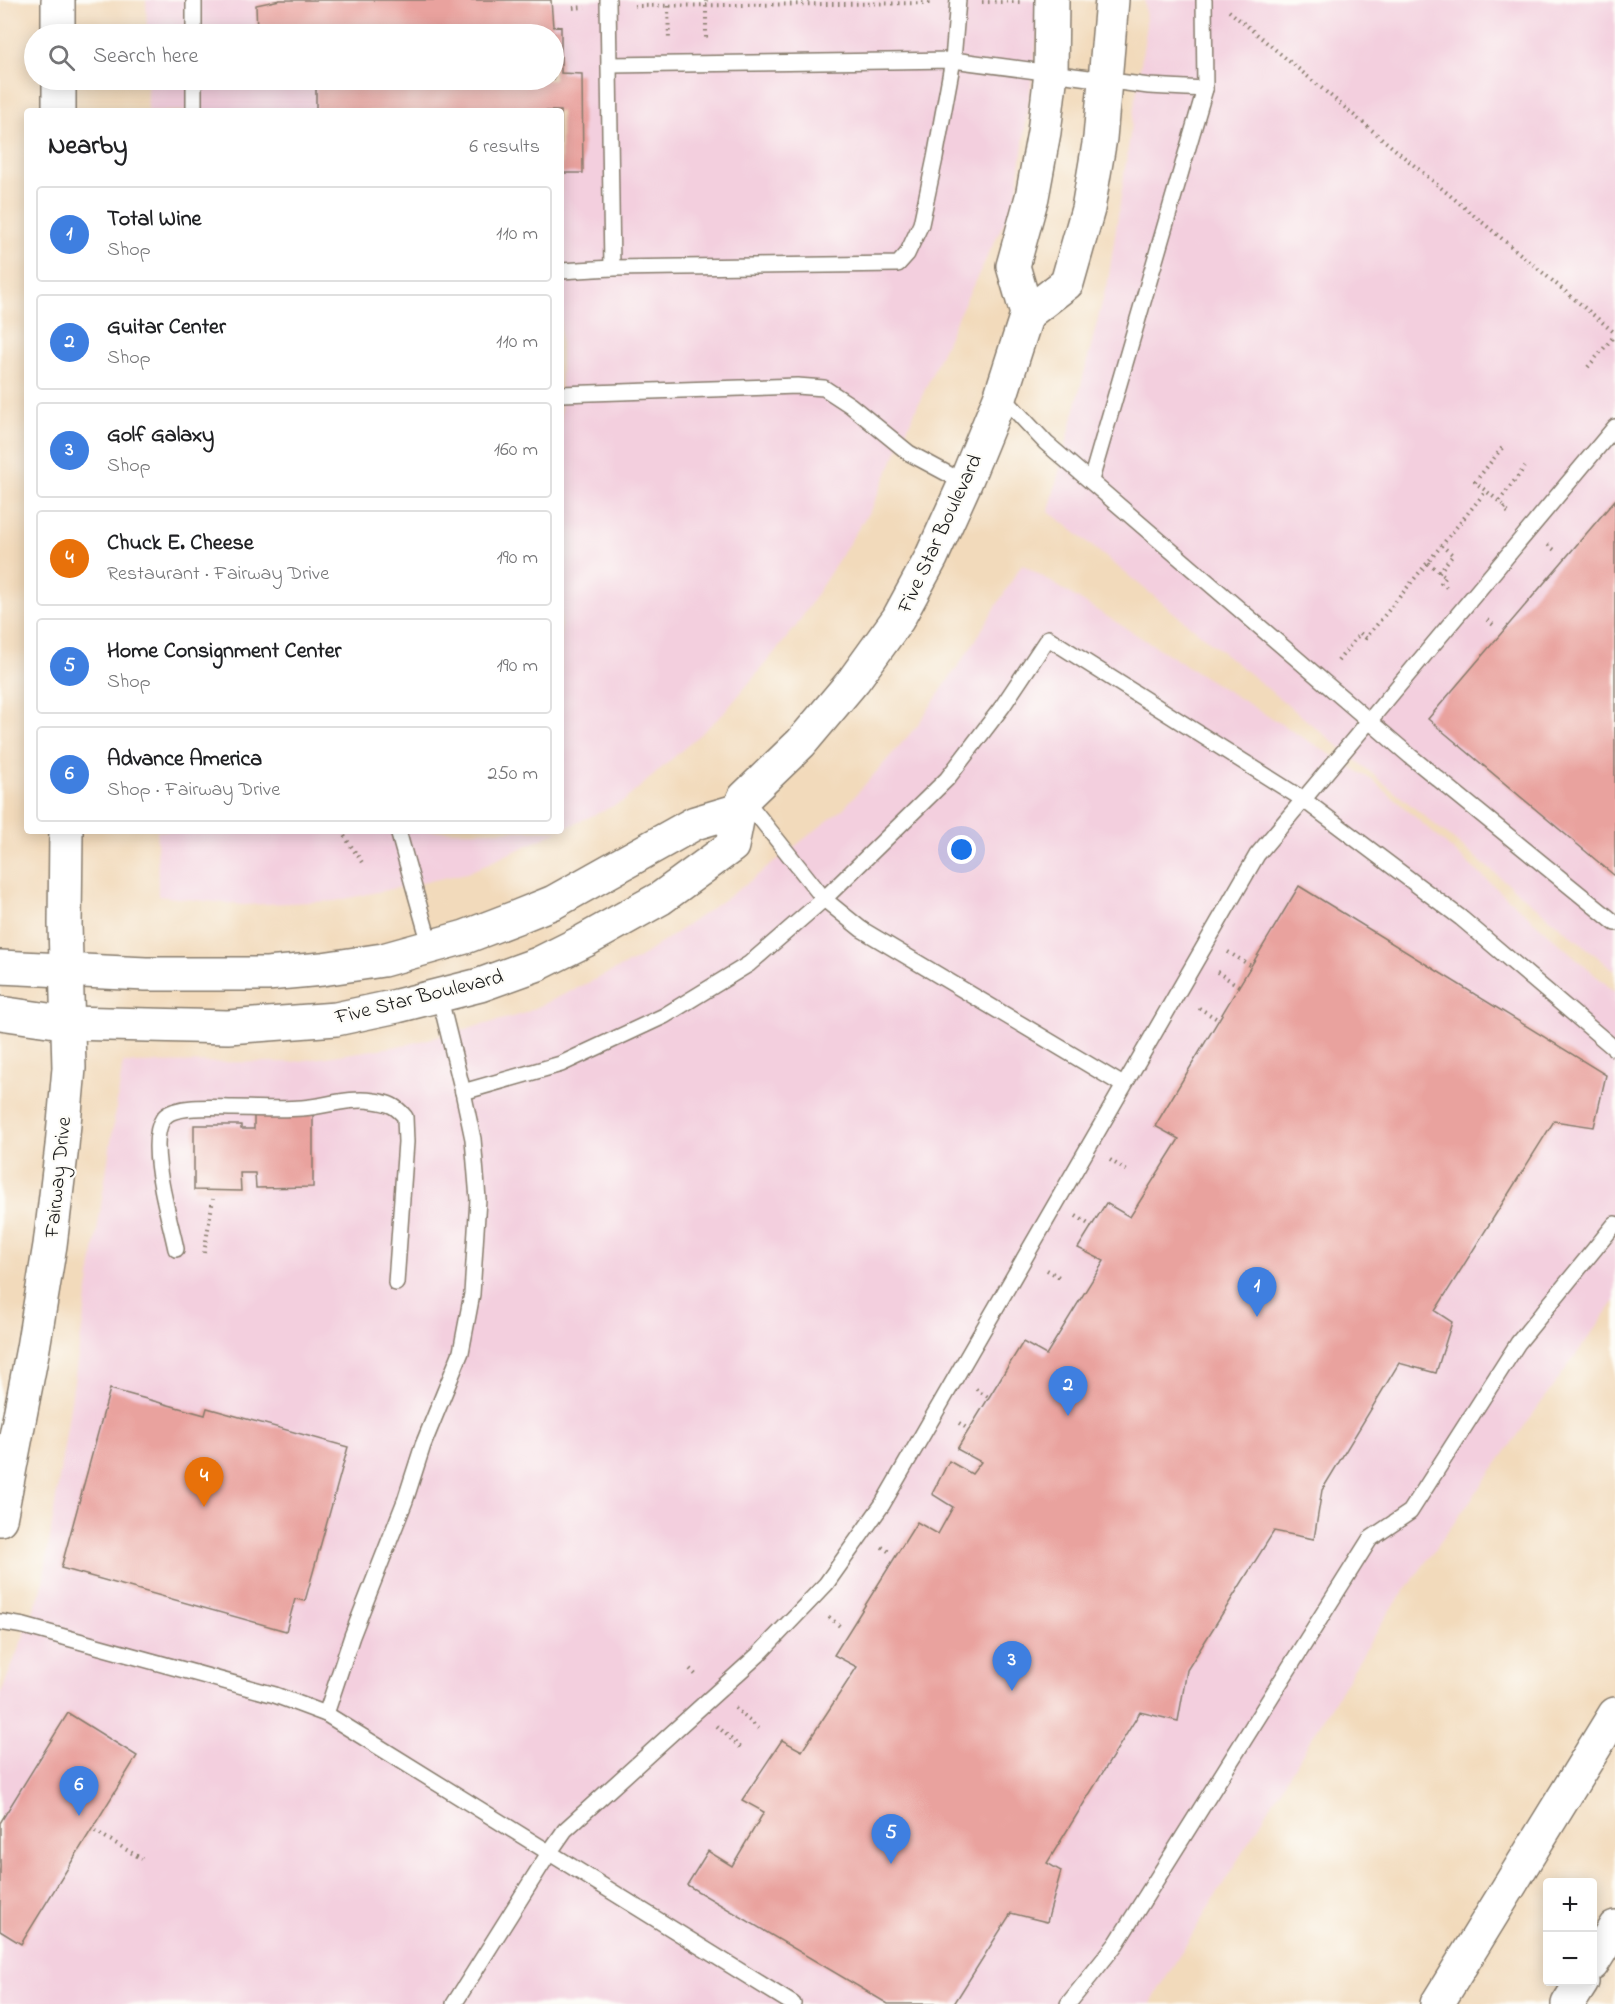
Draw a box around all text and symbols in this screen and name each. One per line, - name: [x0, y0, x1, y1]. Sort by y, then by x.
- search box: [24, 24, 564, 90]
- icon: search: [45, 41, 78, 74]
- text: Search here: [93, 41, 198, 73]
- text: Nearby: [48, 128, 127, 166]
- text: 6 results: [469, 133, 540, 162]
- text: Total Wine: [107, 204, 201, 236]
- text: 1: [66, 220, 73, 249]
- text: 110 m: [496, 220, 538, 249]
- text: Shop: [107, 236, 151, 265]
- text: Guitar Center: [107, 312, 226, 344]
- text: 2: [65, 328, 74, 357]
- text: 110 m: [496, 328, 538, 357]
- text: Shop: [107, 344, 151, 373]
- text: Golf Galaxy: [107, 420, 214, 452]
- text: 3: [65, 436, 74, 465]
- text: 160 m: [494, 436, 538, 465]
- street label: Five Star Boulevard: [890, 449, 991, 619]
- text: Shop: [107, 452, 151, 481]
- text: Chuck E. Cheese: [107, 528, 254, 560]
- text: 4: [65, 544, 74, 573]
- text: 190 m: [496, 544, 538, 573]
- text: Restaurant · Fairway Drive: [107, 560, 329, 589]
- text: Home Consignment Center: [107, 636, 341, 668]
- text: 5: [64, 652, 75, 681]
- text: 190 m: [496, 652, 538, 681]
- text: Shop: [107, 668, 151, 697]
- text: Advance America: [107, 744, 262, 776]
- text: 6: [65, 760, 74, 789]
- text: 250 m: [487, 760, 538, 789]
- text: Shop · Fairway Drive: [107, 776, 280, 805]
- your location: [947, 835, 976, 864]
- street label: Five Star Boulevard: [331, 963, 507, 1034]
- street label: Fairway Drive: [38, 1115, 82, 1240]
- pin: 1: [1238, 1268, 1276, 1317]
- pin: 2: [1048, 1366, 1088, 1416]
- pin: 4: [184, 1458, 224, 1507]
- pin: 3: [992, 1642, 1032, 1691]
- pin: 6: [60, 1766, 98, 1816]
- pin: 5: [872, 1814, 910, 1864]
- map controls: [1543, 1878, 1597, 1986]
- button: +: [1543, 1878, 1597, 1932]
- button: −: [1543, 1932, 1597, 1986]

